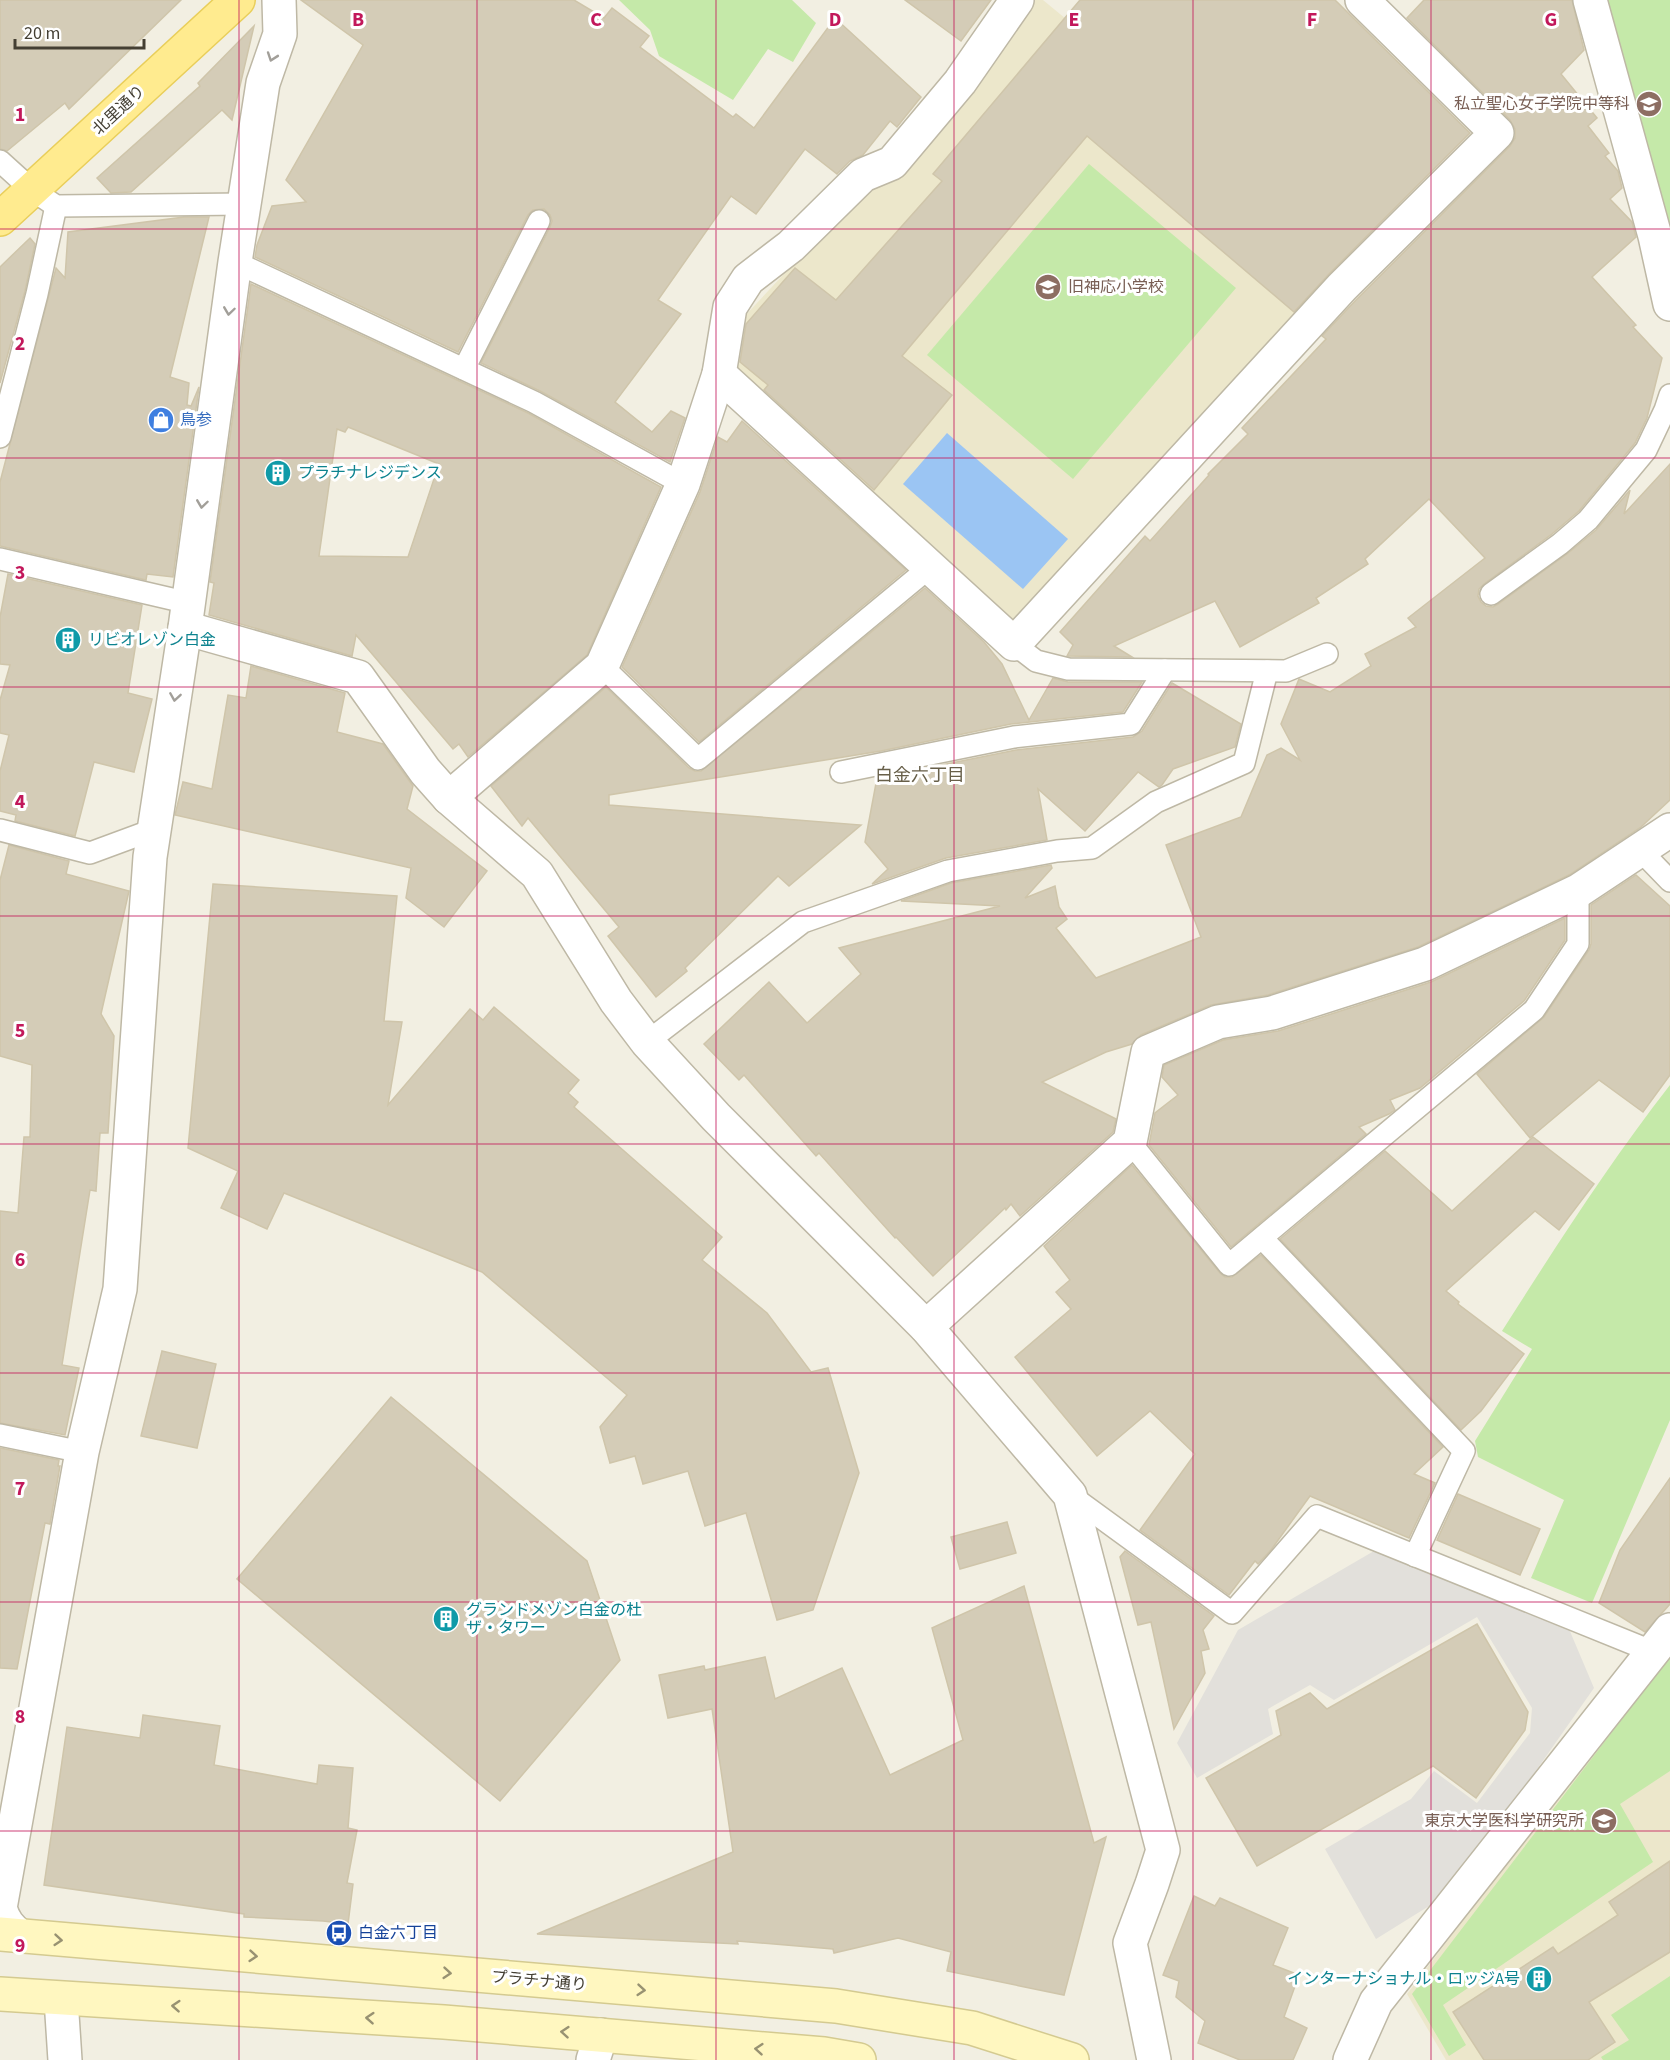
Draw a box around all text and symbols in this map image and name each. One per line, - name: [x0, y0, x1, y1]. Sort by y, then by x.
- text: B: [352, 6, 364, 34]
- text: C: [590, 6, 602, 34]
- text: D: [829, 6, 841, 34]
- text: E: [1069, 6, 1079, 34]
- text: F: [1307, 6, 1317, 34]
- text: G: [1545, 6, 1557, 34]
- scale bar: [15, 12, 144, 50]
- text: 20 m: [24, 21, 60, 46]
- one-way arrow: [267, 51, 279, 62]
- street label: 北里通り: [88, 80, 150, 140]
- school or university icon: 私立聖心女子学院中等科: [1634, 89, 1664, 119]
- place label: 私立聖心女子学院中等科: [1454, 93, 1630, 115]
- text: 1: [15, 101, 25, 129]
- school or university icon: 旧神応小学校: [1033, 272, 1063, 302]
- place label: 旧神応小学校: [1068, 276, 1164, 298]
- one-way arrow: [223, 306, 235, 316]
- text: 2: [15, 330, 25, 358]
- shop icon: 鳥参: [146, 405, 176, 435]
- place label: 鳥参: [180, 409, 212, 431]
- building icon: プラチナレジデンス: [263, 458, 293, 488]
- place label: プラチナレジデンス: [298, 462, 442, 484]
- one-way arrow: [197, 500, 209, 509]
- text: 3: [15, 559, 25, 587]
- building icon: リビオレゾン白金: [53, 625, 83, 655]
- place label: リビオレゾン白金: [88, 629, 216, 651]
- one-way arrow: [169, 693, 181, 702]
- district label: 白金六丁目: [875, 763, 965, 788]
- text: 4: [15, 788, 26, 816]
- text: 5: [15, 1017, 25, 1045]
- text: 6: [15, 1246, 25, 1274]
- text: 7: [15, 1475, 25, 1503]
- place label: グランドメゾン白金の杜 ザ・タワー: [466, 1599, 642, 1639]
- building icon: グランドメゾン白金の杜 ザ・タワー: [431, 1604, 461, 1634]
- text: 8: [15, 1703, 25, 1731]
- school or university icon: 東京大学医科学研究所: [1589, 1806, 1619, 1836]
- place label: 東京大学医科学研究所: [1424, 1810, 1584, 1832]
- bus stop icon: 白金六丁目: [324, 1918, 354, 1948]
- place label: 白金六丁目: [358, 1922, 438, 1944]
- text: 9: [15, 1932, 25, 1960]
- one-way arrow: [54, 1933, 63, 1946]
- one-way arrow: [248, 1949, 257, 1962]
- building icon: インターナショナル・ロッジA号: [1524, 1964, 1554, 1994]
- one-way arrow: [442, 1966, 451, 1979]
- street label: プラチナ通り: [490, 1966, 588, 1996]
- place label: インターナショナル・ロッジA号: [1287, 1968, 1520, 1990]
- one-way arrow: [637, 1983, 646, 1996]
- one-way arrow: [171, 1999, 180, 2012]
- one-way arrow: [366, 2011, 375, 2024]
- one-way arrow: [560, 2026, 569, 2039]
- one-way arrow: [755, 2042, 764, 2055]

